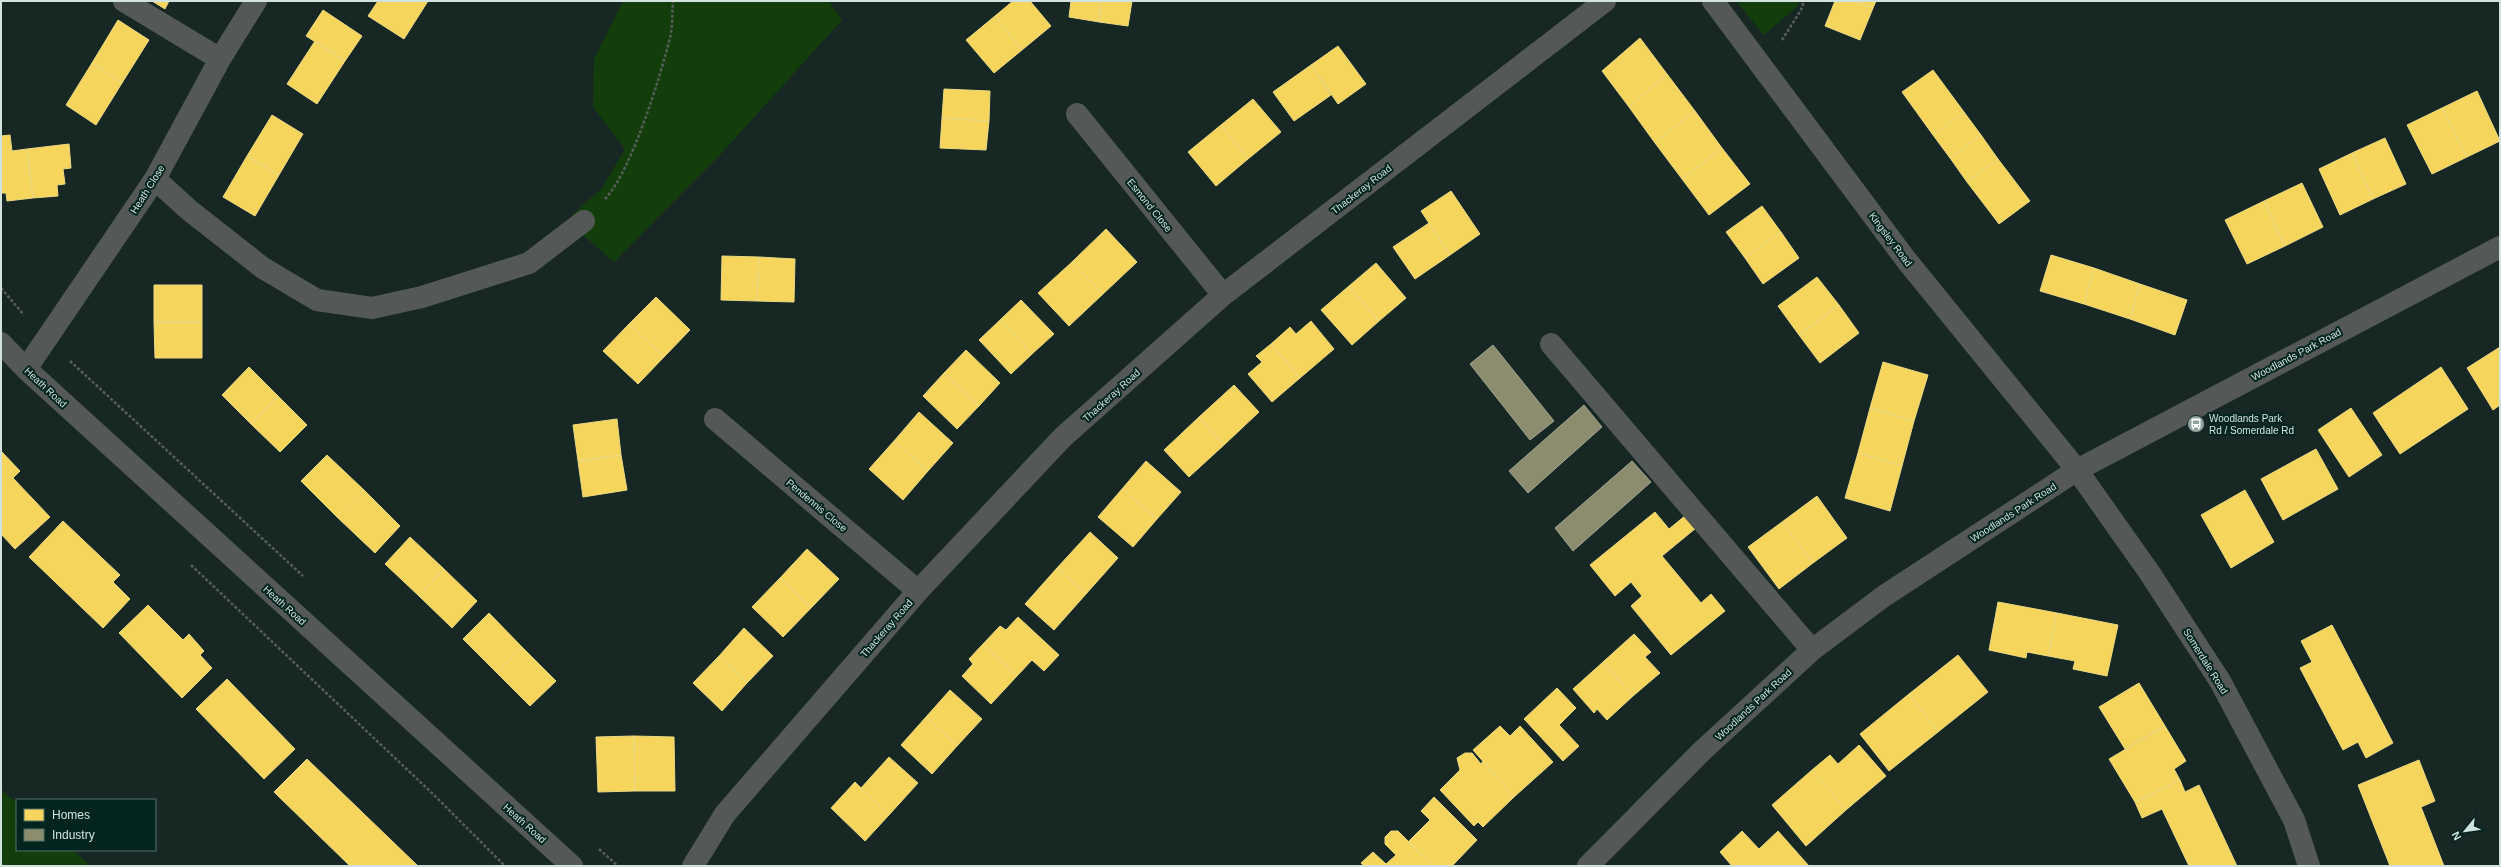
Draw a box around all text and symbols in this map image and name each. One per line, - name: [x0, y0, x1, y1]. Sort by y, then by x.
- street label: Thackeray Road: [1329, 162, 1394, 216]
- street label: Heath Close: [128, 163, 167, 216]
- street label: Esmond Close: [1125, 177, 1175, 234]
- street label: Kingsley Road: [1867, 210, 1914, 268]
- street label: Woodlands Park Road: [2250, 326, 2343, 383]
- street label: Heath Road: [22, 365, 69, 410]
- street label: Thackeray Road: [1080, 367, 1142, 424]
- place label: Woodlands Park Rd / Somerdale Rd: [2209, 413, 2294, 436]
- bus stop icon: Woodlands Park Rd / Somerdale Rd: [2186, 414, 2206, 434]
- street label: Pendennis Close: [784, 477, 850, 534]
- street label: Woodlands Park Road: [1968, 481, 2058, 544]
- street label: Heath Road: [261, 583, 308, 627]
- street label: Thackeray Road: [858, 597, 915, 660]
- street label: Somerdale Road: [2181, 627, 2230, 696]
- street label: Woodlands Park Road: [1713, 666, 1794, 742]
- legend: [16, 799, 156, 851]
- street label: Heath Road: [501, 801, 548, 845]
- text: Homes: [52, 808, 90, 822]
- north arrow: [2445, 811, 2485, 851]
- text: Industry: [52, 828, 95, 842]
- text: N: [2449, 829, 2463, 842]

